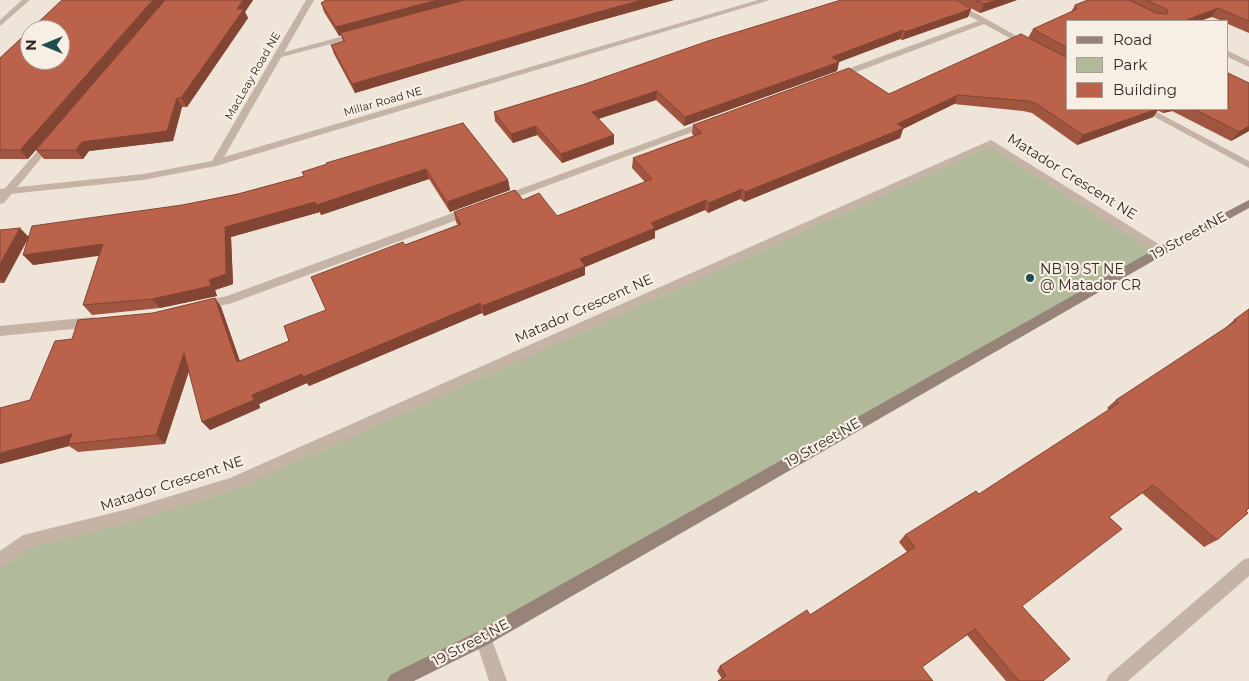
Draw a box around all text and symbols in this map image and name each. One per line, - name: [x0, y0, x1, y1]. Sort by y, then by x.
- north arrow: [20, 20, 70, 70]
- legend: [1066, 20, 1229, 110]
- street label: MacLeay Road NE: [223, 30, 283, 122]
- text: Road: [1113, 30, 1152, 49]
- text: N: [22, 39, 40, 51]
- text: Park: [1113, 55, 1147, 74]
- text: Building: [1113, 80, 1177, 99]
- street label: Millar Road NE: [342, 84, 424, 120]
- street label: Matador Crescent NE: [1004, 130, 1140, 224]
- street label: 19 Street NE: [1148, 208, 1230, 264]
- place label: NB 19 ST NE @ Matador CR: [1040, 262, 1141, 294]
- street label: Matador Crescent NE: [512, 271, 656, 347]
- marker: NB 19 ST NE @ Matador CR: [1024, 272, 1036, 284]
- street label: 19 Street NE: [782, 415, 864, 471]
- street label: Matador Crescent NE: [98, 453, 246, 515]
- street label: 19 Street NE: [430, 616, 512, 670]

